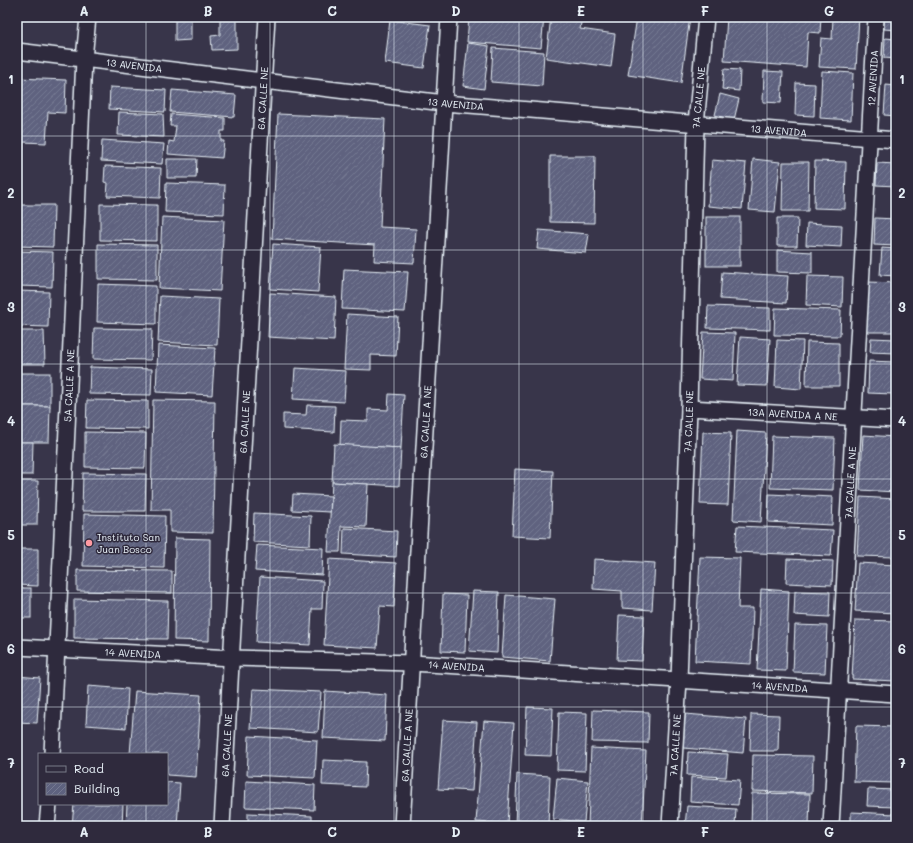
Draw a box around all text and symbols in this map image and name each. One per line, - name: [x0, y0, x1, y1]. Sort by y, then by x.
- text: A: [79, 2, 89, 19]
- text: B: [204, 2, 213, 19]
- text: C: [327, 2, 337, 19]
- text: D: [451, 2, 461, 19]
- text: E: [577, 2, 585, 19]
- text: F: [701, 2, 709, 19]
- text: G: [824, 2, 834, 19]
- street label: 12 AVENIDA: [864, 50, 881, 107]
- street label: 13 AVENIDA: [105, 55, 163, 76]
- street label: 6A CALLE NE: [254, 66, 271, 130]
- street label: 7A CALLE NE: [689, 66, 708, 129]
- text: 1: [8, 70, 14, 87]
- text: 1: [899, 70, 905, 87]
- street label: 13 AVENIDA: [427, 94, 485, 113]
- street label: 13 AVENIDA: [750, 121, 808, 140]
- text: 2: [7, 184, 15, 201]
- text: 2: [898, 184, 906, 201]
- text: 3: [7, 298, 15, 315]
- text: 3: [898, 298, 906, 315]
- street label: 5A CALLE A NE: [60, 348, 78, 422]
- street label: 6A CALLE A NE: [416, 385, 435, 459]
- street label: 6A CALLE NE: [236, 390, 253, 453]
- street label: 7A CALLE NE: [680, 390, 696, 453]
- street label: 13A AVENIDA A NE: [747, 404, 838, 424]
- text: 4: [7, 412, 15, 429]
- text: 4: [898, 412, 906, 429]
- street label: 7A CALLE A NE: [841, 446, 859, 519]
- text: 5: [7, 526, 15, 543]
- text: 5: [898, 526, 906, 543]
- place label: Instituto San Juan Bosco: [97, 530, 160, 556]
- marker: Instituto San Juan Bosco: [84, 538, 94, 548]
- text: 6: [7, 640, 15, 657]
- text: 6: [898, 640, 906, 657]
- street label: 14 AVENIDA: [104, 644, 162, 661]
- street label: 14 AVENIDA: [428, 657, 485, 675]
- street label: 14 AVENIDA: [751, 678, 809, 695]
- street label: 6A CALLE A NE: [398, 708, 416, 782]
- street label: 6A CALLE NE: [218, 713, 235, 777]
- street label: 7A CALLE NE: [666, 713, 684, 777]
- legend: [38, 753, 168, 805]
- text: 7: [7, 754, 15, 771]
- text: 7: [898, 754, 906, 771]
- text: Road: [74, 760, 104, 776]
- text: Building: [74, 780, 120, 796]
- text: A: [79, 823, 89, 840]
- text: B: [204, 823, 213, 840]
- text: C: [327, 823, 337, 840]
- text: D: [451, 823, 461, 840]
- text: E: [577, 823, 585, 840]
- text: F: [701, 823, 709, 840]
- text: G: [824, 823, 834, 840]

